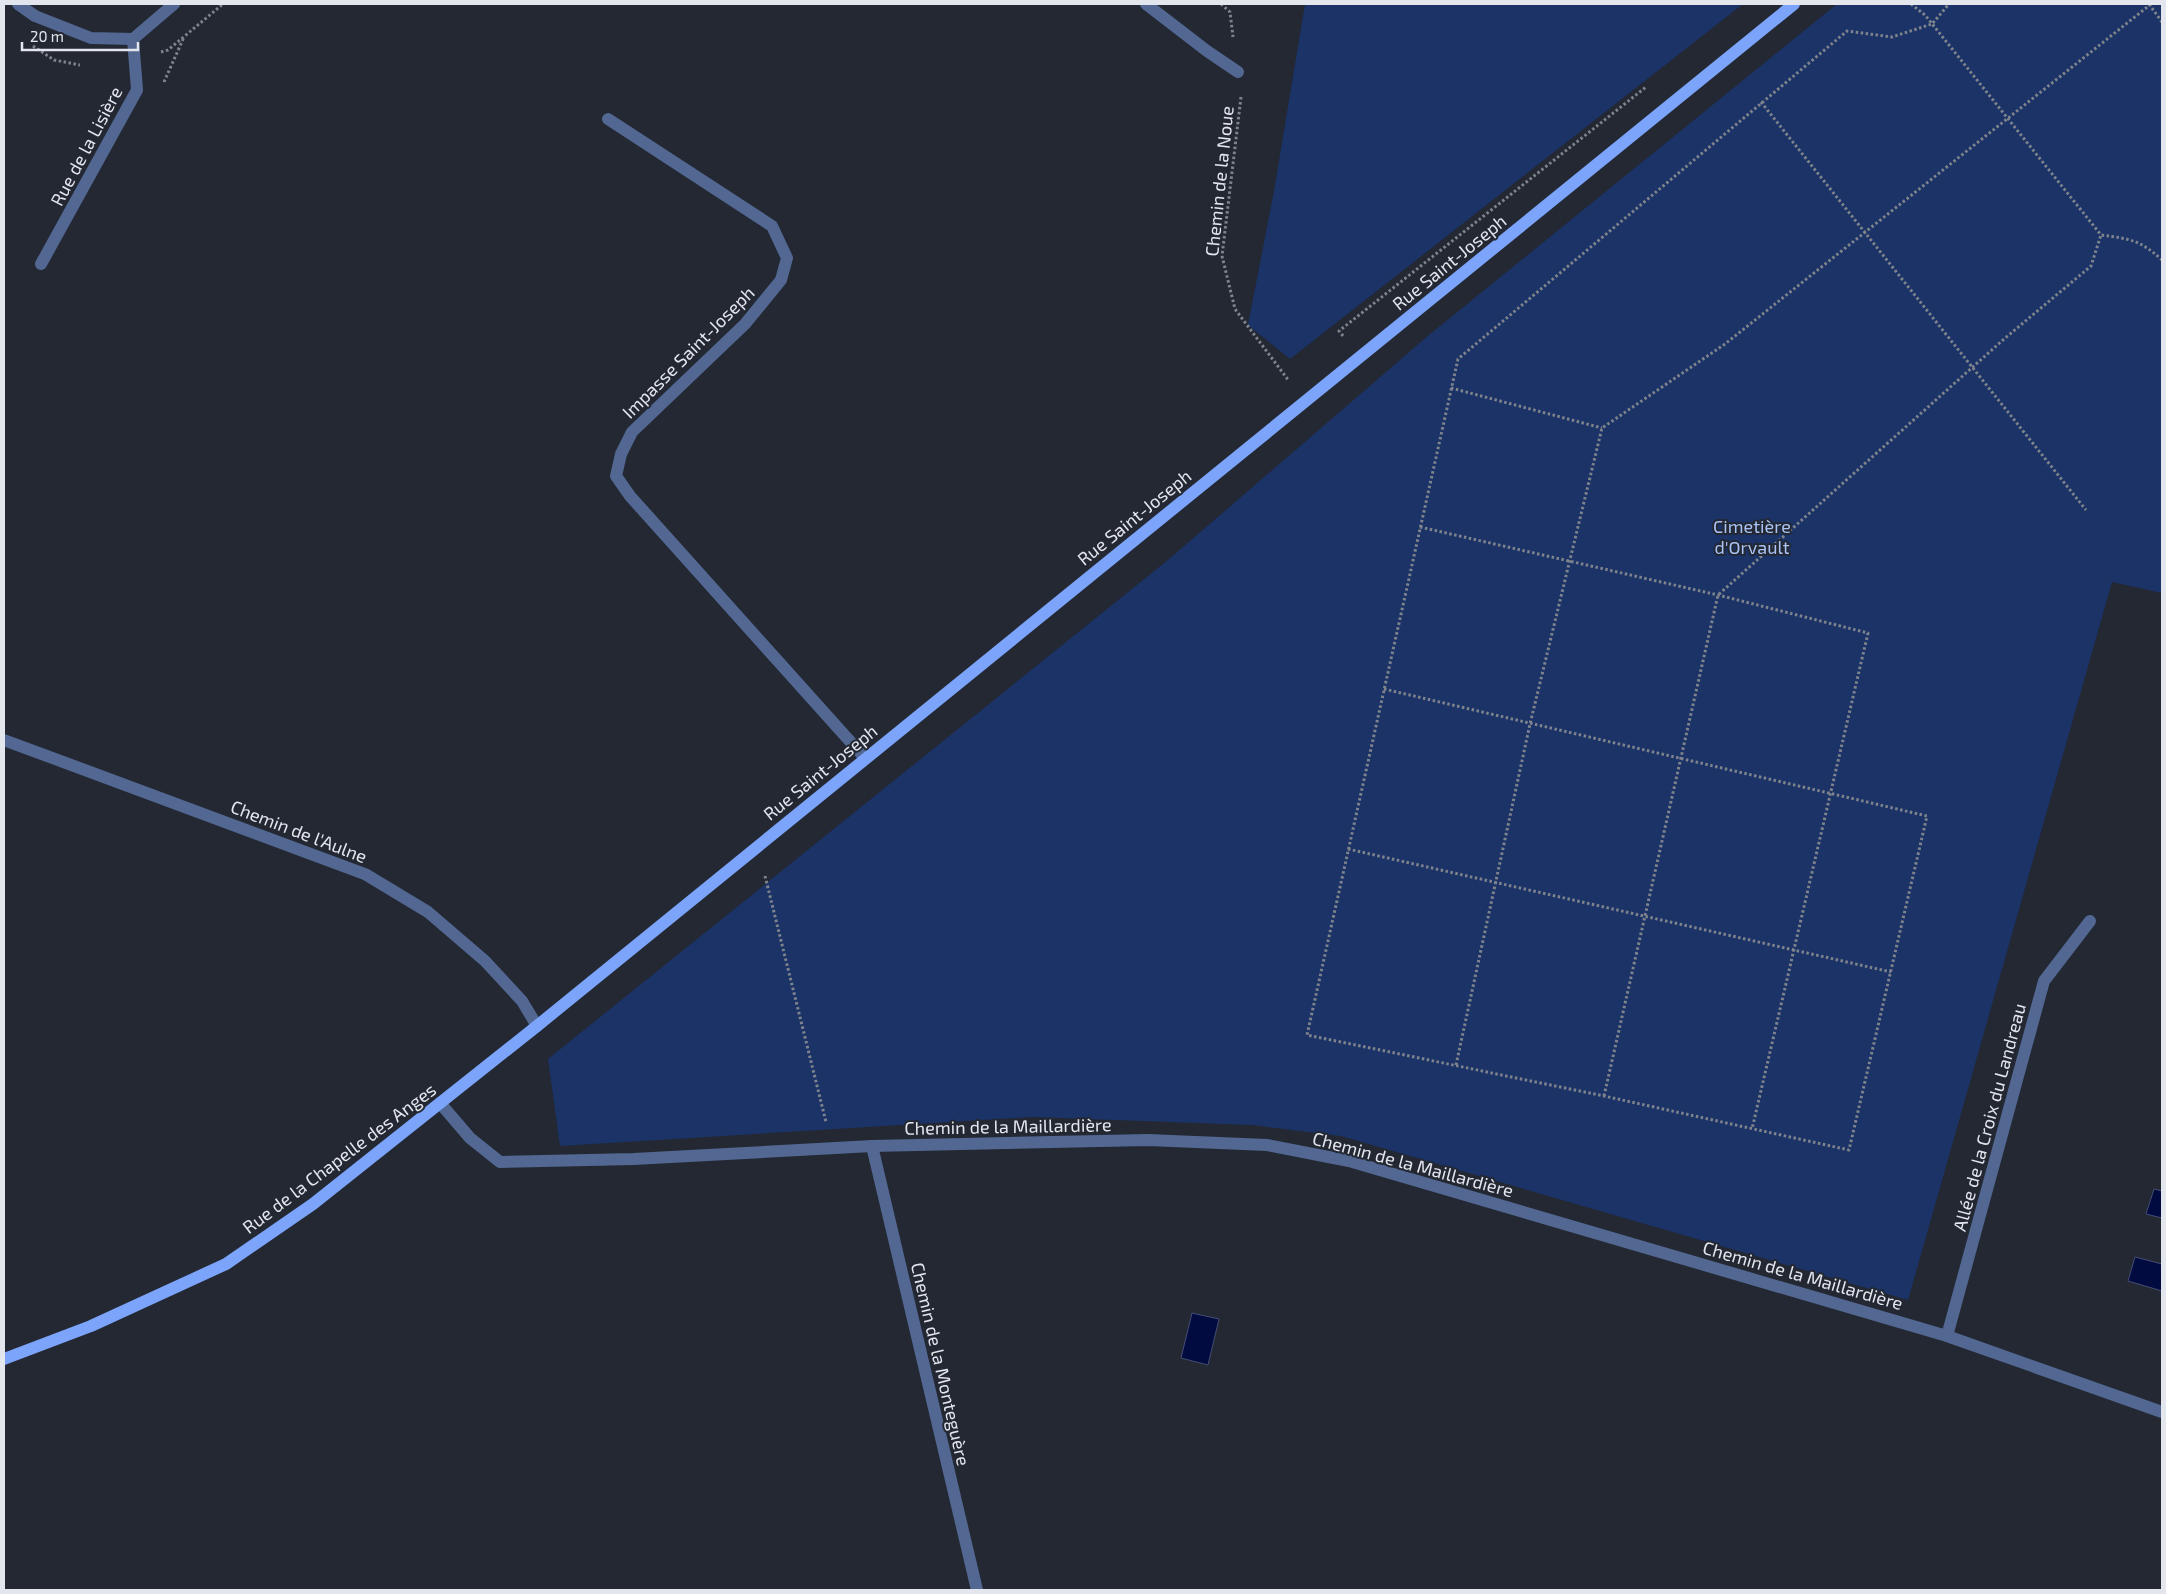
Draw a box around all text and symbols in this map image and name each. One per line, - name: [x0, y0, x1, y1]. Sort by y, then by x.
- scale bar: [22, 20, 139, 52]
- text: 20 m: [30, 27, 64, 45]
- street label: Rue de la Lisière: [45, 83, 127, 209]
- street label: Chemin de la Noue: [1200, 105, 1238, 257]
- street label: Rue Saint-Joseph: [1388, 209, 1510, 315]
- street label: Impasse Saint-Joseph: [617, 281, 759, 423]
- street label: Rue Saint-Joseph: [1073, 464, 1195, 570]
- park label: Cimetière d'Orvault: [1713, 515, 1791, 558]
- street label: Rue Saint-Joseph: [759, 719, 881, 825]
- street label: Chemin de l'Aulne: [228, 795, 370, 867]
- street label: Allée de la Croix du Landreau: [1948, 1001, 2030, 1233]
- street label: Rue de la Chapelle des Anges: [238, 1078, 440, 1238]
- street label: Chemin de la Maillardière: [904, 1113, 1112, 1139]
- street label: Chemin de la Maillardière: [1310, 1127, 1516, 1201]
- street label: Chemin de la Maillardière: [1700, 1236, 1906, 1314]
- street label: Chemin de la Monteguère: [907, 1260, 975, 1468]

